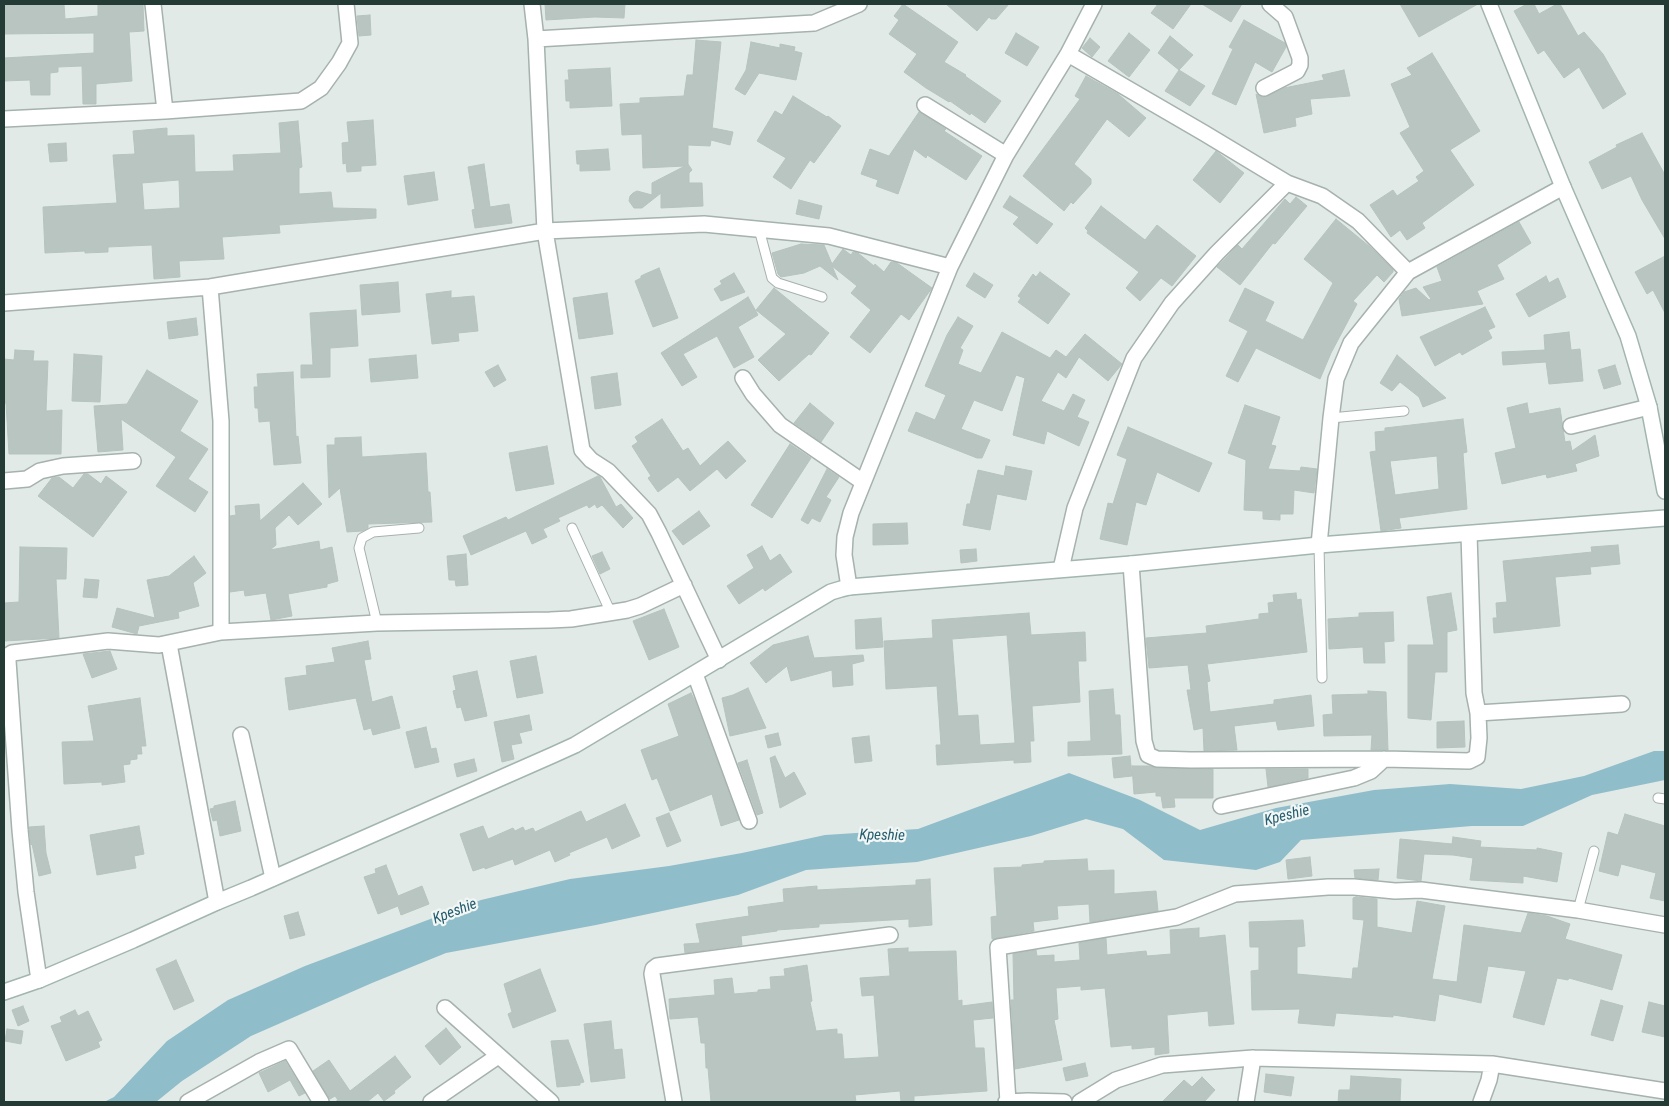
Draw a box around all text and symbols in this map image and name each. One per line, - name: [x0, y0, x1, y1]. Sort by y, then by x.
- water label: Kpeshie: [1263, 802, 1311, 830]
- water label: Kpeshie: [859, 827, 905, 845]
- water label: Kpeshie: [430, 895, 480, 929]

